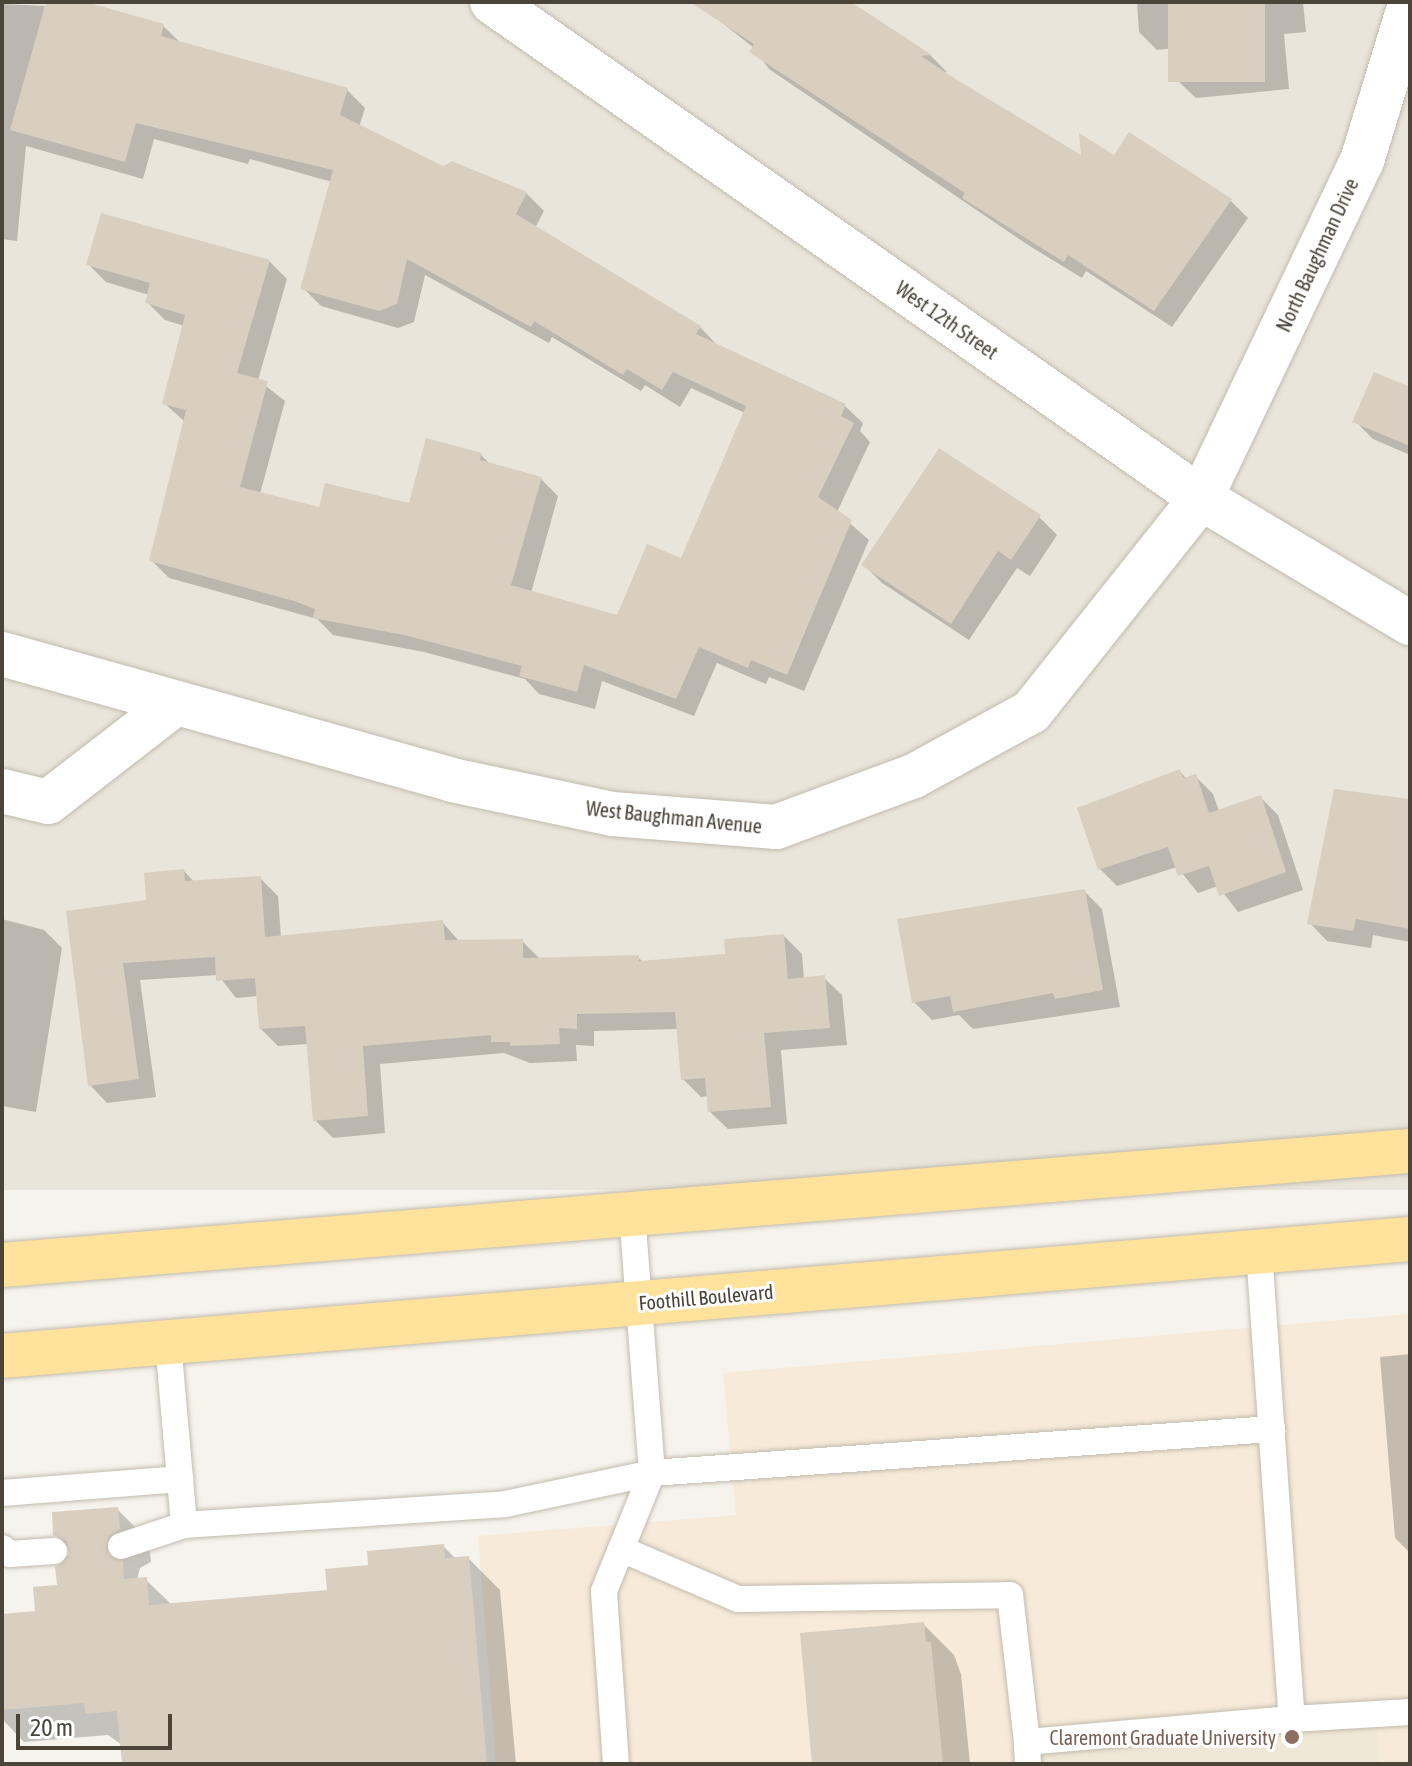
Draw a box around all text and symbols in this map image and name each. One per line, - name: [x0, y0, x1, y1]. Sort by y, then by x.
- street label: North Baughman Drive: [1271, 174, 1363, 336]
- street label: West 12th Street: [891, 276, 1003, 364]
- street label: West Baughman Avenue: [585, 796, 763, 838]
- street label: Foothill Boulevard: [638, 1279, 774, 1315]
- scale bar: [20, 1698, 176, 1748]
- text: 20 m: [30, 1714, 73, 1741]
- place label: Claremont Graduate University: [1049, 1725, 1276, 1749]
- marker: Claremont Graduate University: [1283, 1728, 1301, 1746]

